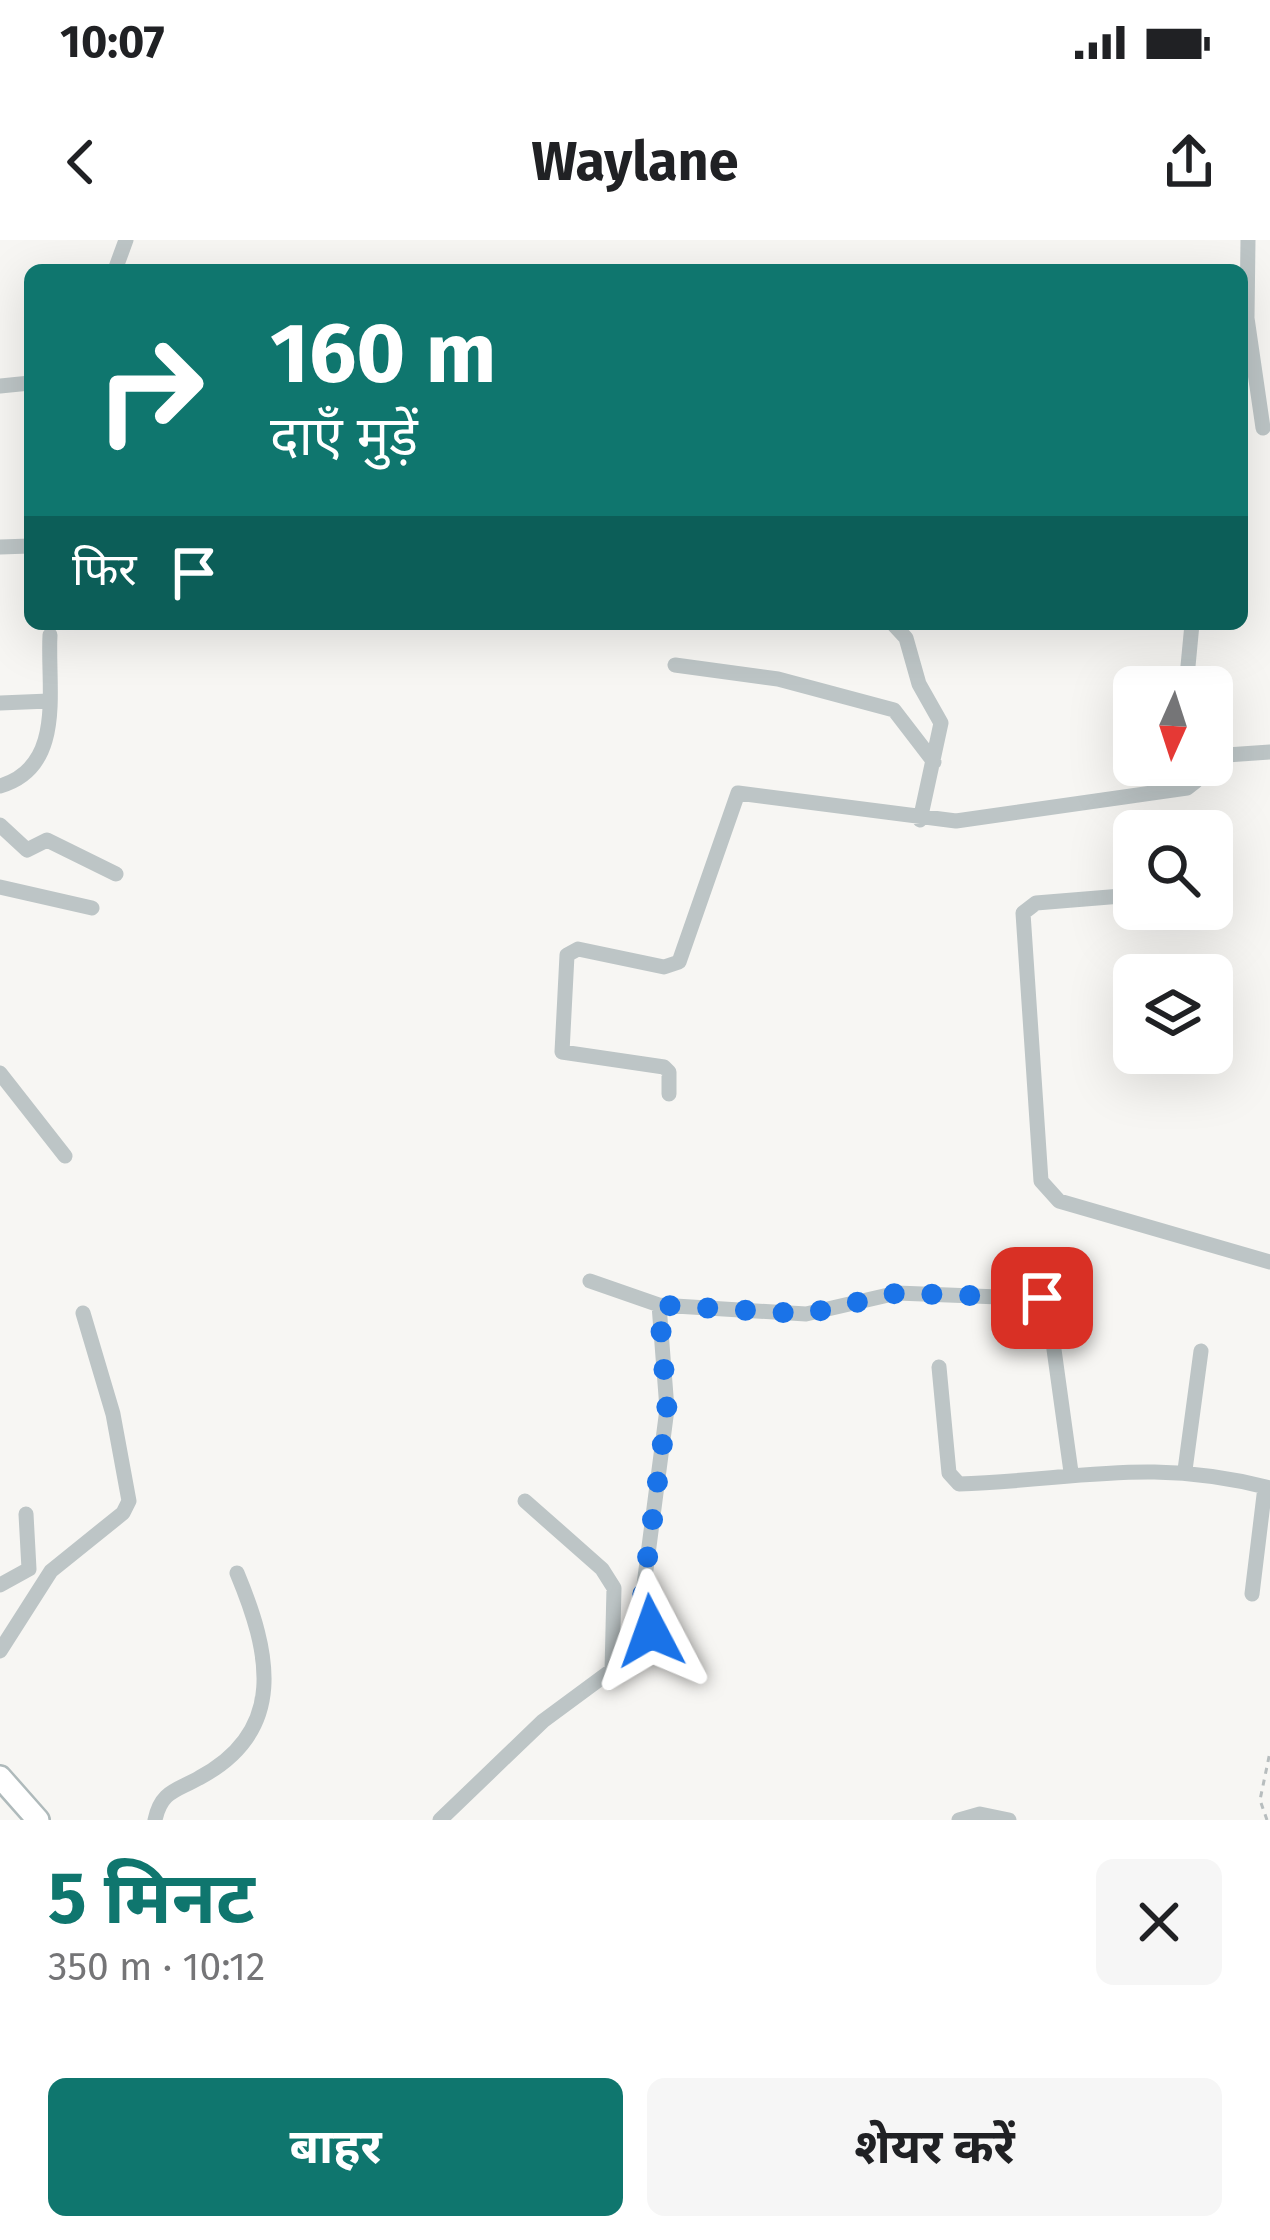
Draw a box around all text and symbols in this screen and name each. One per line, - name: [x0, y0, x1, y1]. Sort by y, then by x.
- text: 10:07: [60, 15, 165, 69]
- icon: back: [48, 129, 114, 195]
- icon: share: [1156, 129, 1222, 195]
- text: Waylane: [531, 130, 739, 194]
- text: 160 m: [270, 303, 496, 404]
- icon: right: [72, 312, 228, 468]
- text: दाएँ मुड़ें: [270, 405, 418, 469]
- icon: arrive: [161, 540, 227, 606]
- text: फिर: [72, 543, 137, 597]
- north arrow: [1113, 666, 1233, 786]
- map controls: [1113, 666, 1233, 1074]
- button: search: [1113, 810, 1233, 930]
- button: layers: [1113, 954, 1233, 1074]
- pin: [991, 1247, 1093, 1349]
- icon: arrive: [1009, 1265, 1075, 1331]
- position arrow: [588, 1568, 714, 1694]
- text: 5 मिनट: [48, 1856, 255, 1942]
- button: close: [1096, 1859, 1222, 1985]
- text: 350 m · 10:12: [48, 1944, 265, 1990]
- button: बाहर: [48, 2078, 623, 2216]
- button: शेयर करें: [647, 2078, 1222, 2216]

